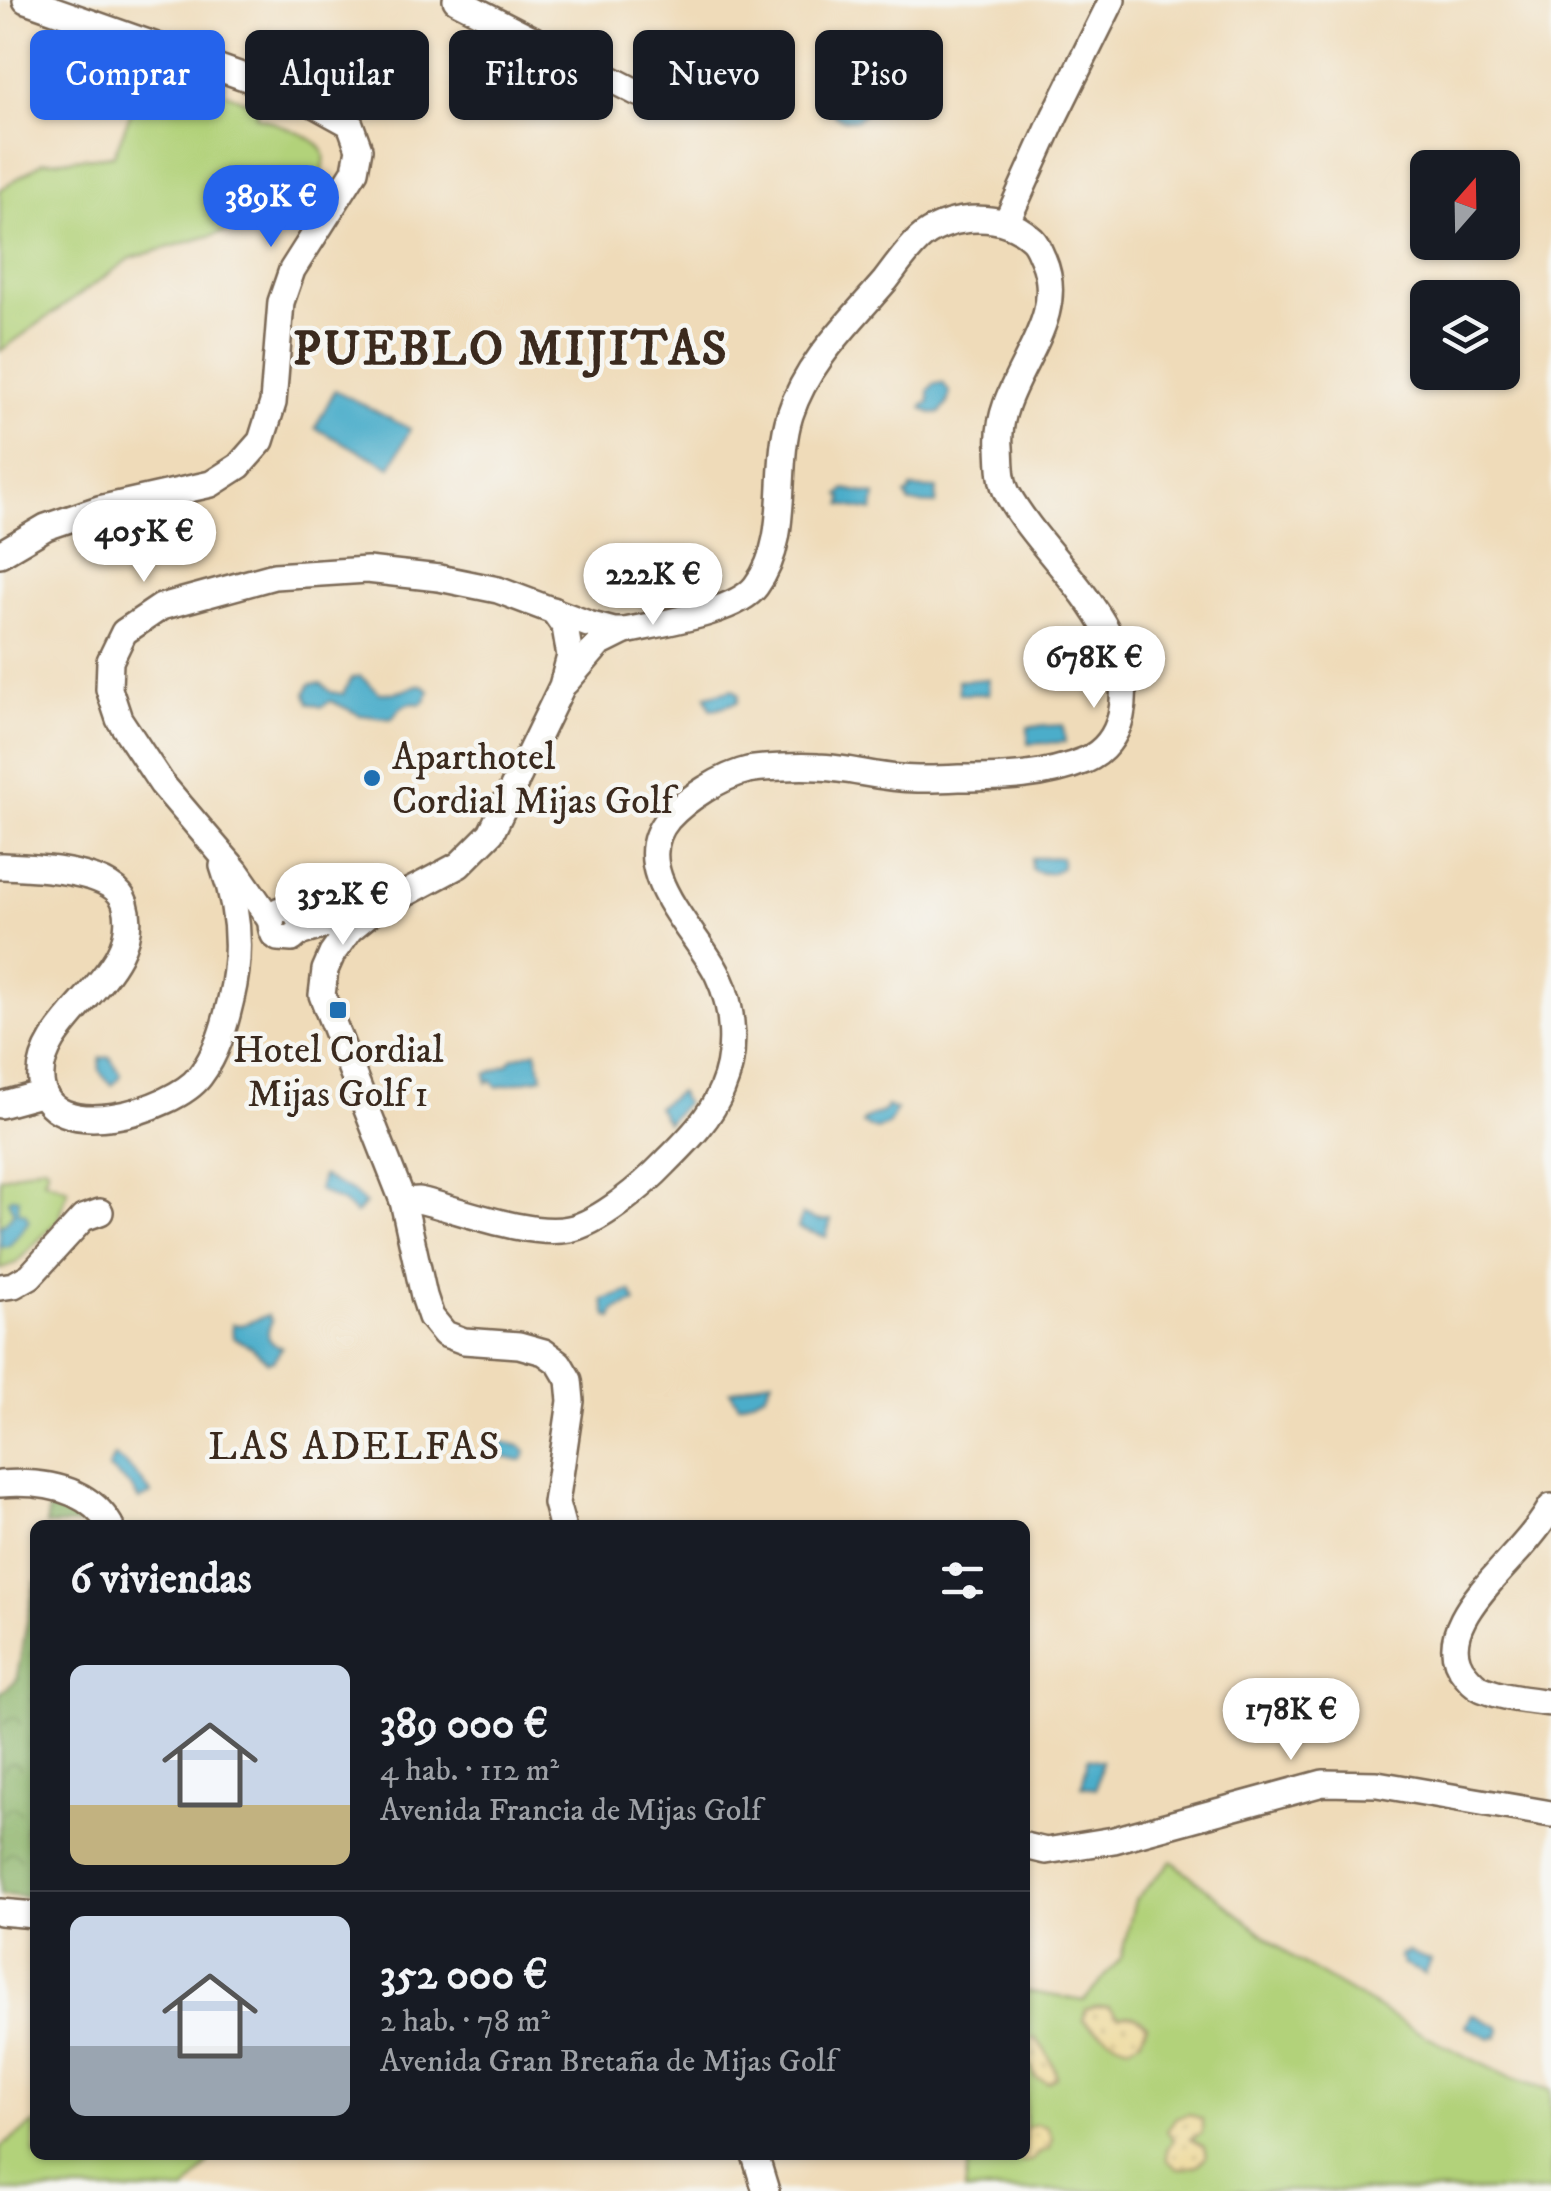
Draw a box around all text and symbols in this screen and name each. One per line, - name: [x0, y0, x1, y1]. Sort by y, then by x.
- chip: Comprar: [30, 30, 225, 120]
- chip: Alquilar: [245, 30, 429, 120]
- chip: Filtros: [449, 30, 613, 120]
- chip: Nuevo: [633, 30, 795, 120]
- chip: Piso: [815, 30, 943, 120]
- north arrow: [1410, 150, 1520, 260]
- map controls: [1410, 150, 1520, 390]
- pin: 389K €: [190, 165, 352, 250]
- text: 389K €: [225, 177, 317, 217]
- button: layers: [1410, 280, 1520, 390]
- district label: PUEBLO MIJITAS: [293, 320, 729, 380]
- pin: 405K €: [63, 500, 225, 585]
- text: 405K €: [94, 512, 194, 552]
- pin: 222K €: [572, 543, 734, 628]
- text: 222K €: [605, 555, 701, 595]
- pin: 678K €: [1013, 626, 1175, 711]
- text: 678K €: [1045, 638, 1143, 678]
- place label: Aparthotel Cordial Mijas Golf: [392, 734, 679, 826]
- marker: Aparthotel Cordial Mijas Golf: [361, 767, 383, 789]
- pin: 352K €: [262, 863, 424, 948]
- text: 352K €: [297, 875, 389, 915]
- marker: Hotel Cordial Mijas Golf 1: [327, 999, 349, 1021]
- place label: Hotel Cordial Mijas Golf 1: [232, 1027, 444, 1119]
- district label: LAS ADELFAS: [208, 1423, 502, 1473]
- icon: filters: [935, 1553, 990, 1608]
- text: 6 viviendas: [70, 1554, 252, 1606]
- pin: 178K €: [1210, 1678, 1372, 1763]
- text: 178K €: [1245, 1690, 1337, 1730]
- text: 389 000 €: [380, 1699, 548, 1751]
- icon: home: [150, 1705, 270, 1825]
- text: 4 hab. · 112 m²: [380, 1751, 559, 1791]
- text: Avenida Francia de Mijas Golf: [380, 1791, 761, 1831]
- text: 352 000 €: [380, 1950, 548, 2002]
- icon: home: [150, 1956, 270, 2076]
- text: 2 hab. · 78 m²: [380, 2002, 550, 2042]
- text: Avenida Gran Bretaña de Mijas Golf: [380, 2042, 836, 2082]

